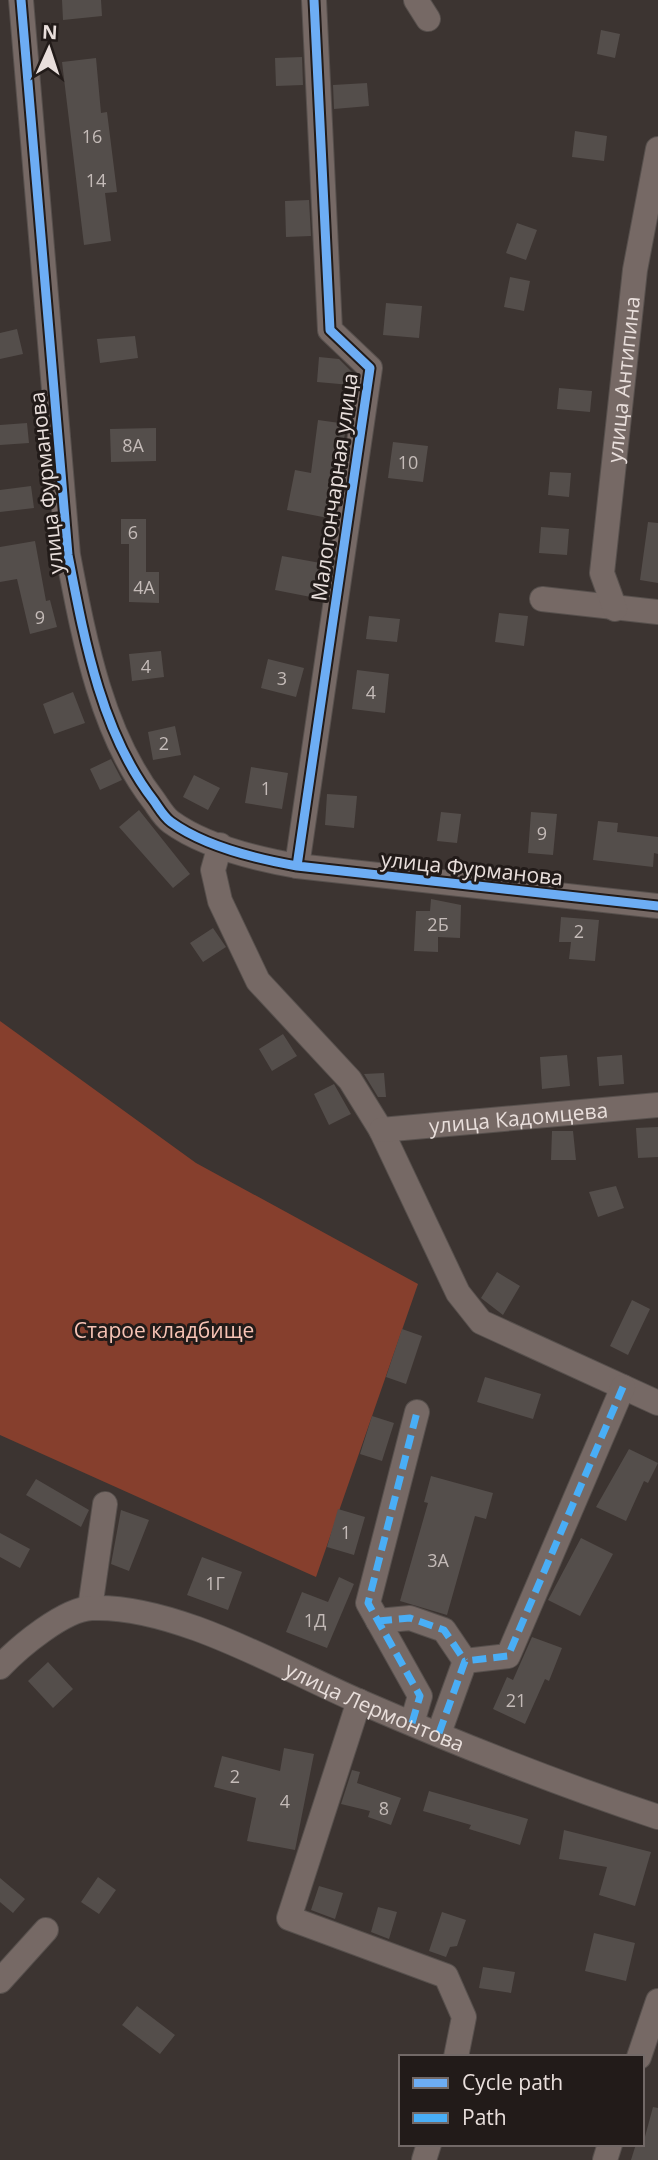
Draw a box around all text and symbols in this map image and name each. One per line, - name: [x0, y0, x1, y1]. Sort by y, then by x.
- north arrow: [14, 14, 84, 84]
- text: N: [41, 19, 58, 45]
- house number: 16: [82, 124, 102, 148]
- house number: 14: [86, 168, 106, 192]
- street label: улица Антипина: [600, 295, 646, 464]
- street label: Малогончарная улица: [304, 371, 364, 603]
- street label: улица Фурманова: [23, 391, 69, 575]
- house number: 8А: [122, 433, 144, 457]
- house number: 10: [398, 450, 418, 474]
- house number: 6: [128, 520, 138, 544]
- house number: 4А: [133, 575, 155, 599]
- house number: 9: [35, 605, 45, 629]
- house number: 4: [141, 654, 151, 678]
- house number: 3: [277, 666, 287, 690]
- house number: 4: [366, 680, 376, 704]
- house number: 2: [159, 731, 169, 755]
- house number: 1: [261, 776, 271, 800]
- house number: 9: [537, 821, 547, 845]
- street label: улица Фурманова: [380, 845, 564, 891]
- house number: 2Б: [427, 912, 449, 936]
- house number: 2: [574, 919, 584, 943]
- street label: улица Кадомцева: [428, 1096, 609, 1140]
- park label: Старое кладбище: [74, 1316, 254, 1344]
- house number: 1: [341, 1520, 351, 1544]
- house number: 3А: [427, 1548, 449, 1572]
- house number: 1Г: [205, 1571, 225, 1595]
- house number: 1Д: [304, 1608, 326, 1632]
- street label: улица Лермонтова: [281, 1655, 469, 1758]
- house number: 21: [506, 1688, 526, 1712]
- house number: 2: [230, 1764, 240, 1788]
- house number: 4: [280, 1789, 290, 1813]
- house number: 8: [379, 1796, 389, 1820]
- legend: [399, 2055, 644, 2146]
- text: Cycle path: [462, 2068, 563, 2096]
- text: Path: [462, 2103, 507, 2131]

